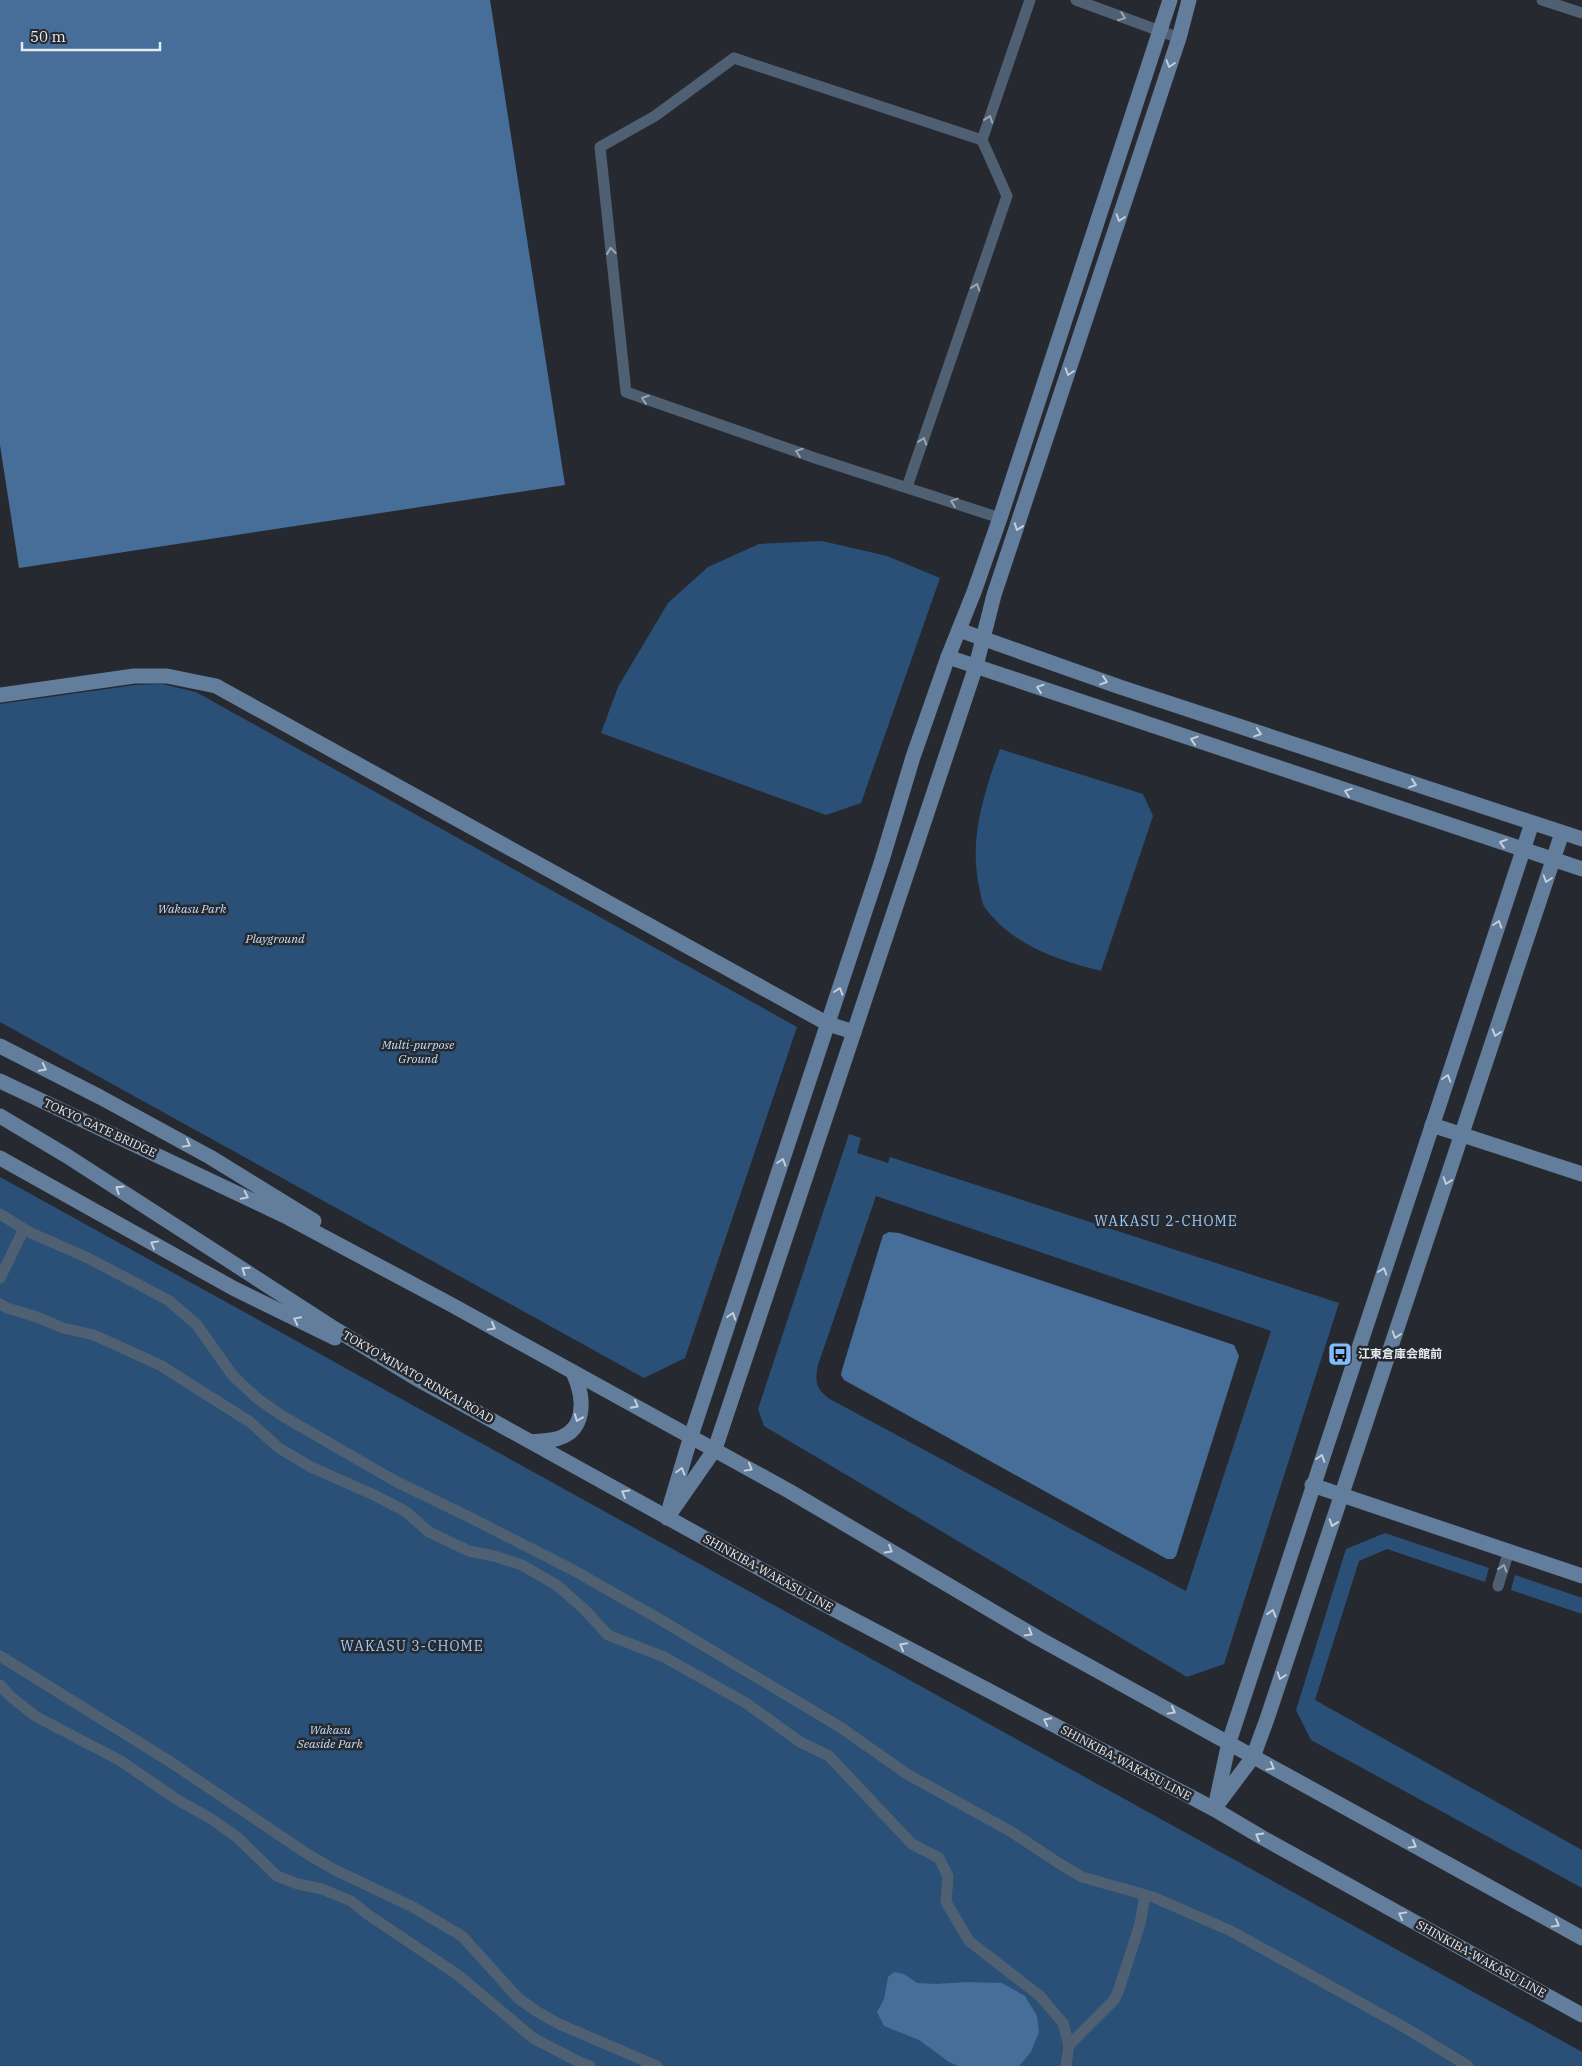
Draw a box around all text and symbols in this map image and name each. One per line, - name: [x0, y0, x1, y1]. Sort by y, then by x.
- one-way arrow: [1117, 11, 1126, 21]
- scale bar: [22, 20, 160, 52]
- text: 50 m: [30, 27, 66, 46]
- one-way arrow: [1166, 59, 1176, 67]
- one-way arrow: [983, 115, 993, 124]
- one-way arrow: [1116, 213, 1126, 222]
- one-way arrow: [606, 247, 617, 255]
- one-way arrow: [970, 283, 980, 292]
- one-way arrow: [1065, 368, 1075, 376]
- one-way arrow: [642, 395, 650, 405]
- one-way arrow: [917, 437, 927, 445]
- one-way arrow: [795, 448, 804, 458]
- one-way arrow: [950, 498, 958, 508]
- one-way arrow: [1014, 522, 1024, 530]
- one-way arrow: [1099, 675, 1108, 685]
- one-way arrow: [1037, 684, 1045, 694]
- one-way arrow: [1254, 727, 1262, 737]
- one-way arrow: [1191, 735, 1199, 745]
- one-way arrow: [1408, 778, 1416, 788]
- one-way arrow: [1345, 787, 1353, 797]
- one-way arrow: [1499, 838, 1507, 848]
- one-way arrow: [1543, 874, 1553, 883]
- park label: Wakasu Park: [158, 901, 227, 916]
- one-way arrow: [1492, 920, 1502, 929]
- park label: Playground: [245, 931, 305, 946]
- one-way arrow: [833, 987, 843, 996]
- one-way arrow: [1492, 1028, 1502, 1037]
- park label: Multi-purpose Ground: [381, 1037, 455, 1066]
- one-way arrow: [38, 1062, 47, 1072]
- one-way arrow: [1441, 1075, 1451, 1083]
- street label: TOKYO GATE BRIDGE: [41, 1095, 159, 1160]
- one-way arrow: [182, 1138, 191, 1148]
- one-way arrow: [777, 1158, 787, 1167]
- one-way arrow: [1443, 1176, 1453, 1185]
- one-way arrow: [115, 1185, 124, 1195]
- one-way arrow: [239, 1190, 248, 1200]
- district label: WAKASU 2-CHOME: [1094, 1212, 1238, 1230]
- one-way arrow: [150, 1240, 159, 1250]
- one-way arrow: [241, 1267, 250, 1277]
- one-way arrow: [1378, 1267, 1388, 1276]
- one-way arrow: [726, 1313, 736, 1321]
- one-way arrow: [293, 1315, 302, 1326]
- one-way arrow: [487, 1321, 496, 1331]
- street label: TOKYO MINATO RINKAI ROAD: [340, 1327, 497, 1426]
- one-way arrow: [1391, 1331, 1401, 1339]
- bus stop icon: 江東倉庫会館前: [1327, 1341, 1353, 1367]
- place label: 江東倉庫会館前: [1358, 1346, 1442, 1361]
- one-way arrow: [630, 1399, 639, 1409]
- one-way arrow: [574, 1413, 584, 1422]
- one-way arrow: [1315, 1455, 1325, 1463]
- one-way arrow: [744, 1462, 753, 1472]
- one-way arrow: [675, 1467, 685, 1475]
- one-way arrow: [621, 1490, 630, 1500]
- one-way arrow: [1329, 1518, 1339, 1526]
- street label: SHINKIBA-WAKASU LINE: [701, 1531, 836, 1614]
- one-way arrow: [884, 1543, 893, 1553]
- one-way arrow: [1498, 1565, 1508, 1573]
- one-way arrow: [1266, 1610, 1276, 1618]
- one-way arrow: [1024, 1626, 1033, 1636]
- district label: WAKASU 3-CHOME: [340, 1637, 484, 1655]
- one-way arrow: [899, 1642, 908, 1652]
- one-way arrow: [1277, 1672, 1287, 1680]
- one-way arrow: [1166, 1705, 1175, 1715]
- one-way arrow: [1043, 1717, 1052, 1727]
- park label: Wakasu Seaside Park: [296, 1722, 364, 1751]
- street label: SHINKIBA-WAKASU LINE: [1058, 1722, 1194, 1803]
- one-way arrow: [1266, 1760, 1275, 1770]
- one-way arrow: [1256, 1833, 1265, 1843]
- one-way arrow: [1408, 1839, 1417, 1849]
- one-way arrow: [1398, 1911, 1407, 1921]
- street label: SHINKIBA-WAKASU LINE: [1414, 1917, 1549, 2000]
- one-way arrow: [1550, 1917, 1559, 1927]

